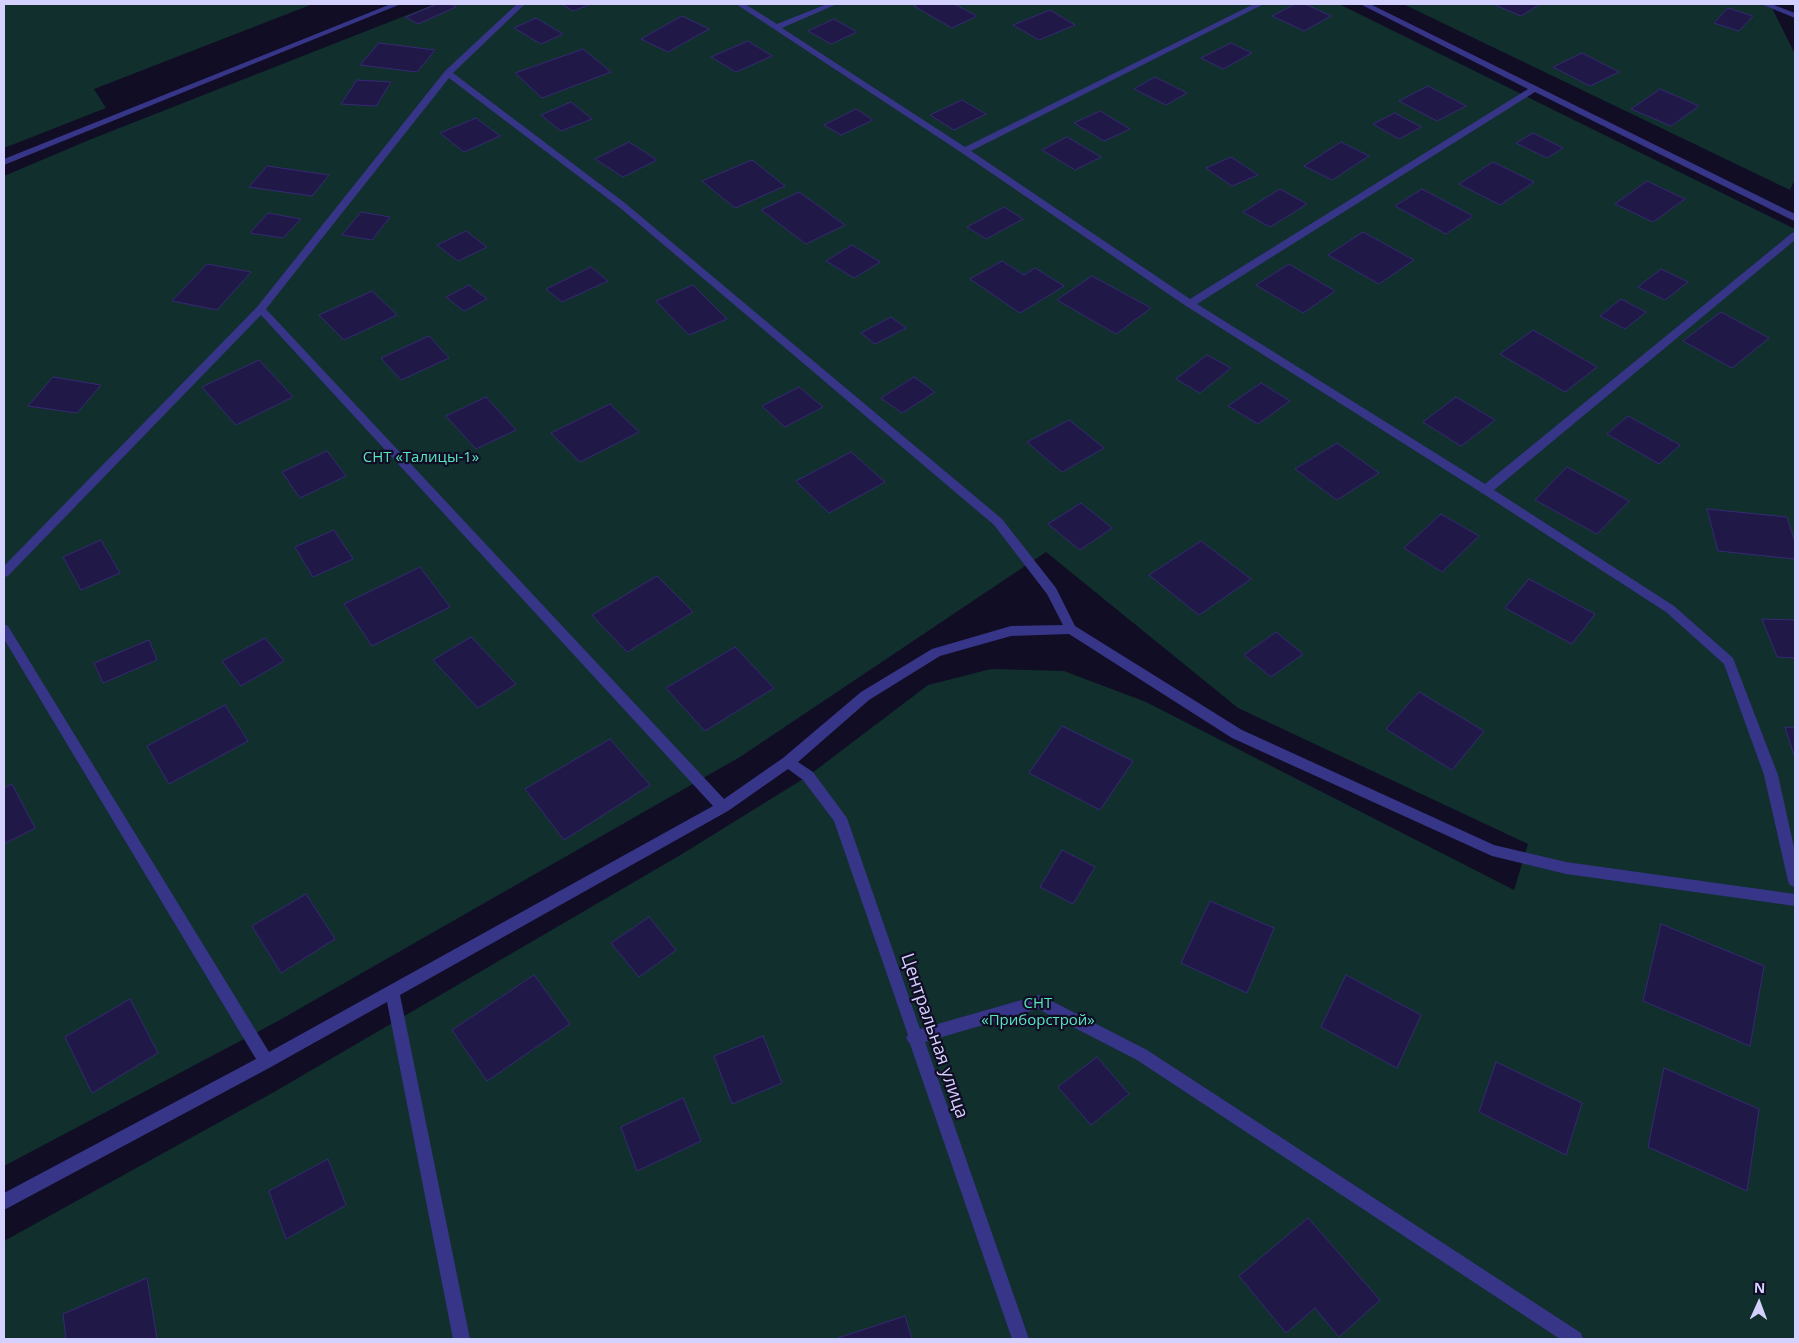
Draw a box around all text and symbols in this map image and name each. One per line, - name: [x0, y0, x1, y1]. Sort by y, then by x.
- park label: СНТ «Талицы-1»: [363, 449, 479, 467]
- street label: Центральная улица: [896, 951, 972, 1121]
- park label: СНТ «Приборстрой»: [981, 995, 1095, 1030]
- north arrow: [1734, 1278, 1784, 1328]
- text: N: [1754, 1278, 1766, 1297]

